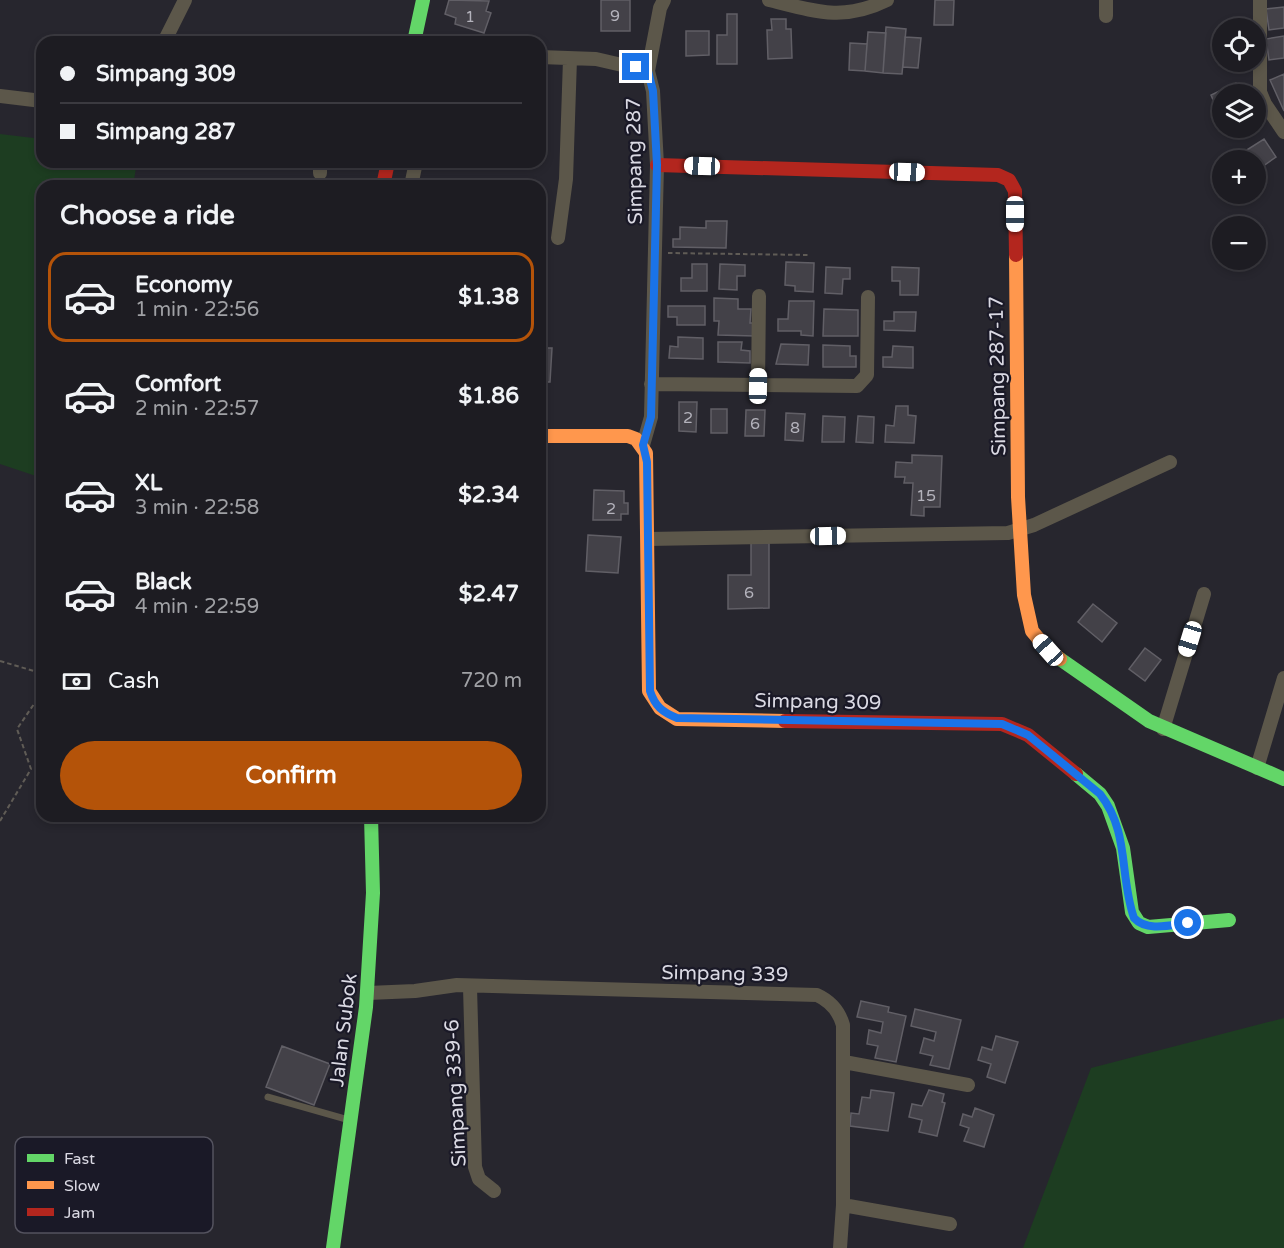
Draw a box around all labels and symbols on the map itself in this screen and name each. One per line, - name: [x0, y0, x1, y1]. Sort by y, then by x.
- house number: 9: [610, 6, 620, 26]
- house number: 1: [465, 7, 475, 27]
- route end: [622, 53, 649, 80]
- street label: Simpang 287: [622, 97, 648, 225]
- car: [684, 156, 720, 176]
- car: [889, 162, 925, 182]
- car: [1006, 196, 1024, 232]
- street label: Simpang 287-17: [985, 296, 1011, 456]
- car: [749, 368, 767, 404]
- house number: 2: [683, 408, 693, 428]
- house number: 6: [750, 414, 760, 434]
- house number: 8: [790, 418, 800, 438]
- house number: 15: [916, 486, 936, 506]
- house number: 2: [606, 499, 616, 519]
- car: [810, 527, 846, 545]
- house number: 6: [744, 583, 754, 603]
- car: [1176, 619, 1204, 659]
- car: [1029, 631, 1067, 669]
- street label: Simpang 309: [754, 689, 882, 715]
- route start: [1174, 909, 1201, 936]
- street label: Simpang 339: [661, 961, 789, 987]
- street label: Jalan Subok: [325, 972, 363, 1088]
- street label: Simpang 339-6: [440, 1019, 472, 1167]
- legend: [15, 1137, 213, 1233]
- text: Fast: [64, 1149, 95, 1169]
- text: Slow: [64, 1176, 100, 1196]
- text: Jam: [64, 1203, 95, 1223]

